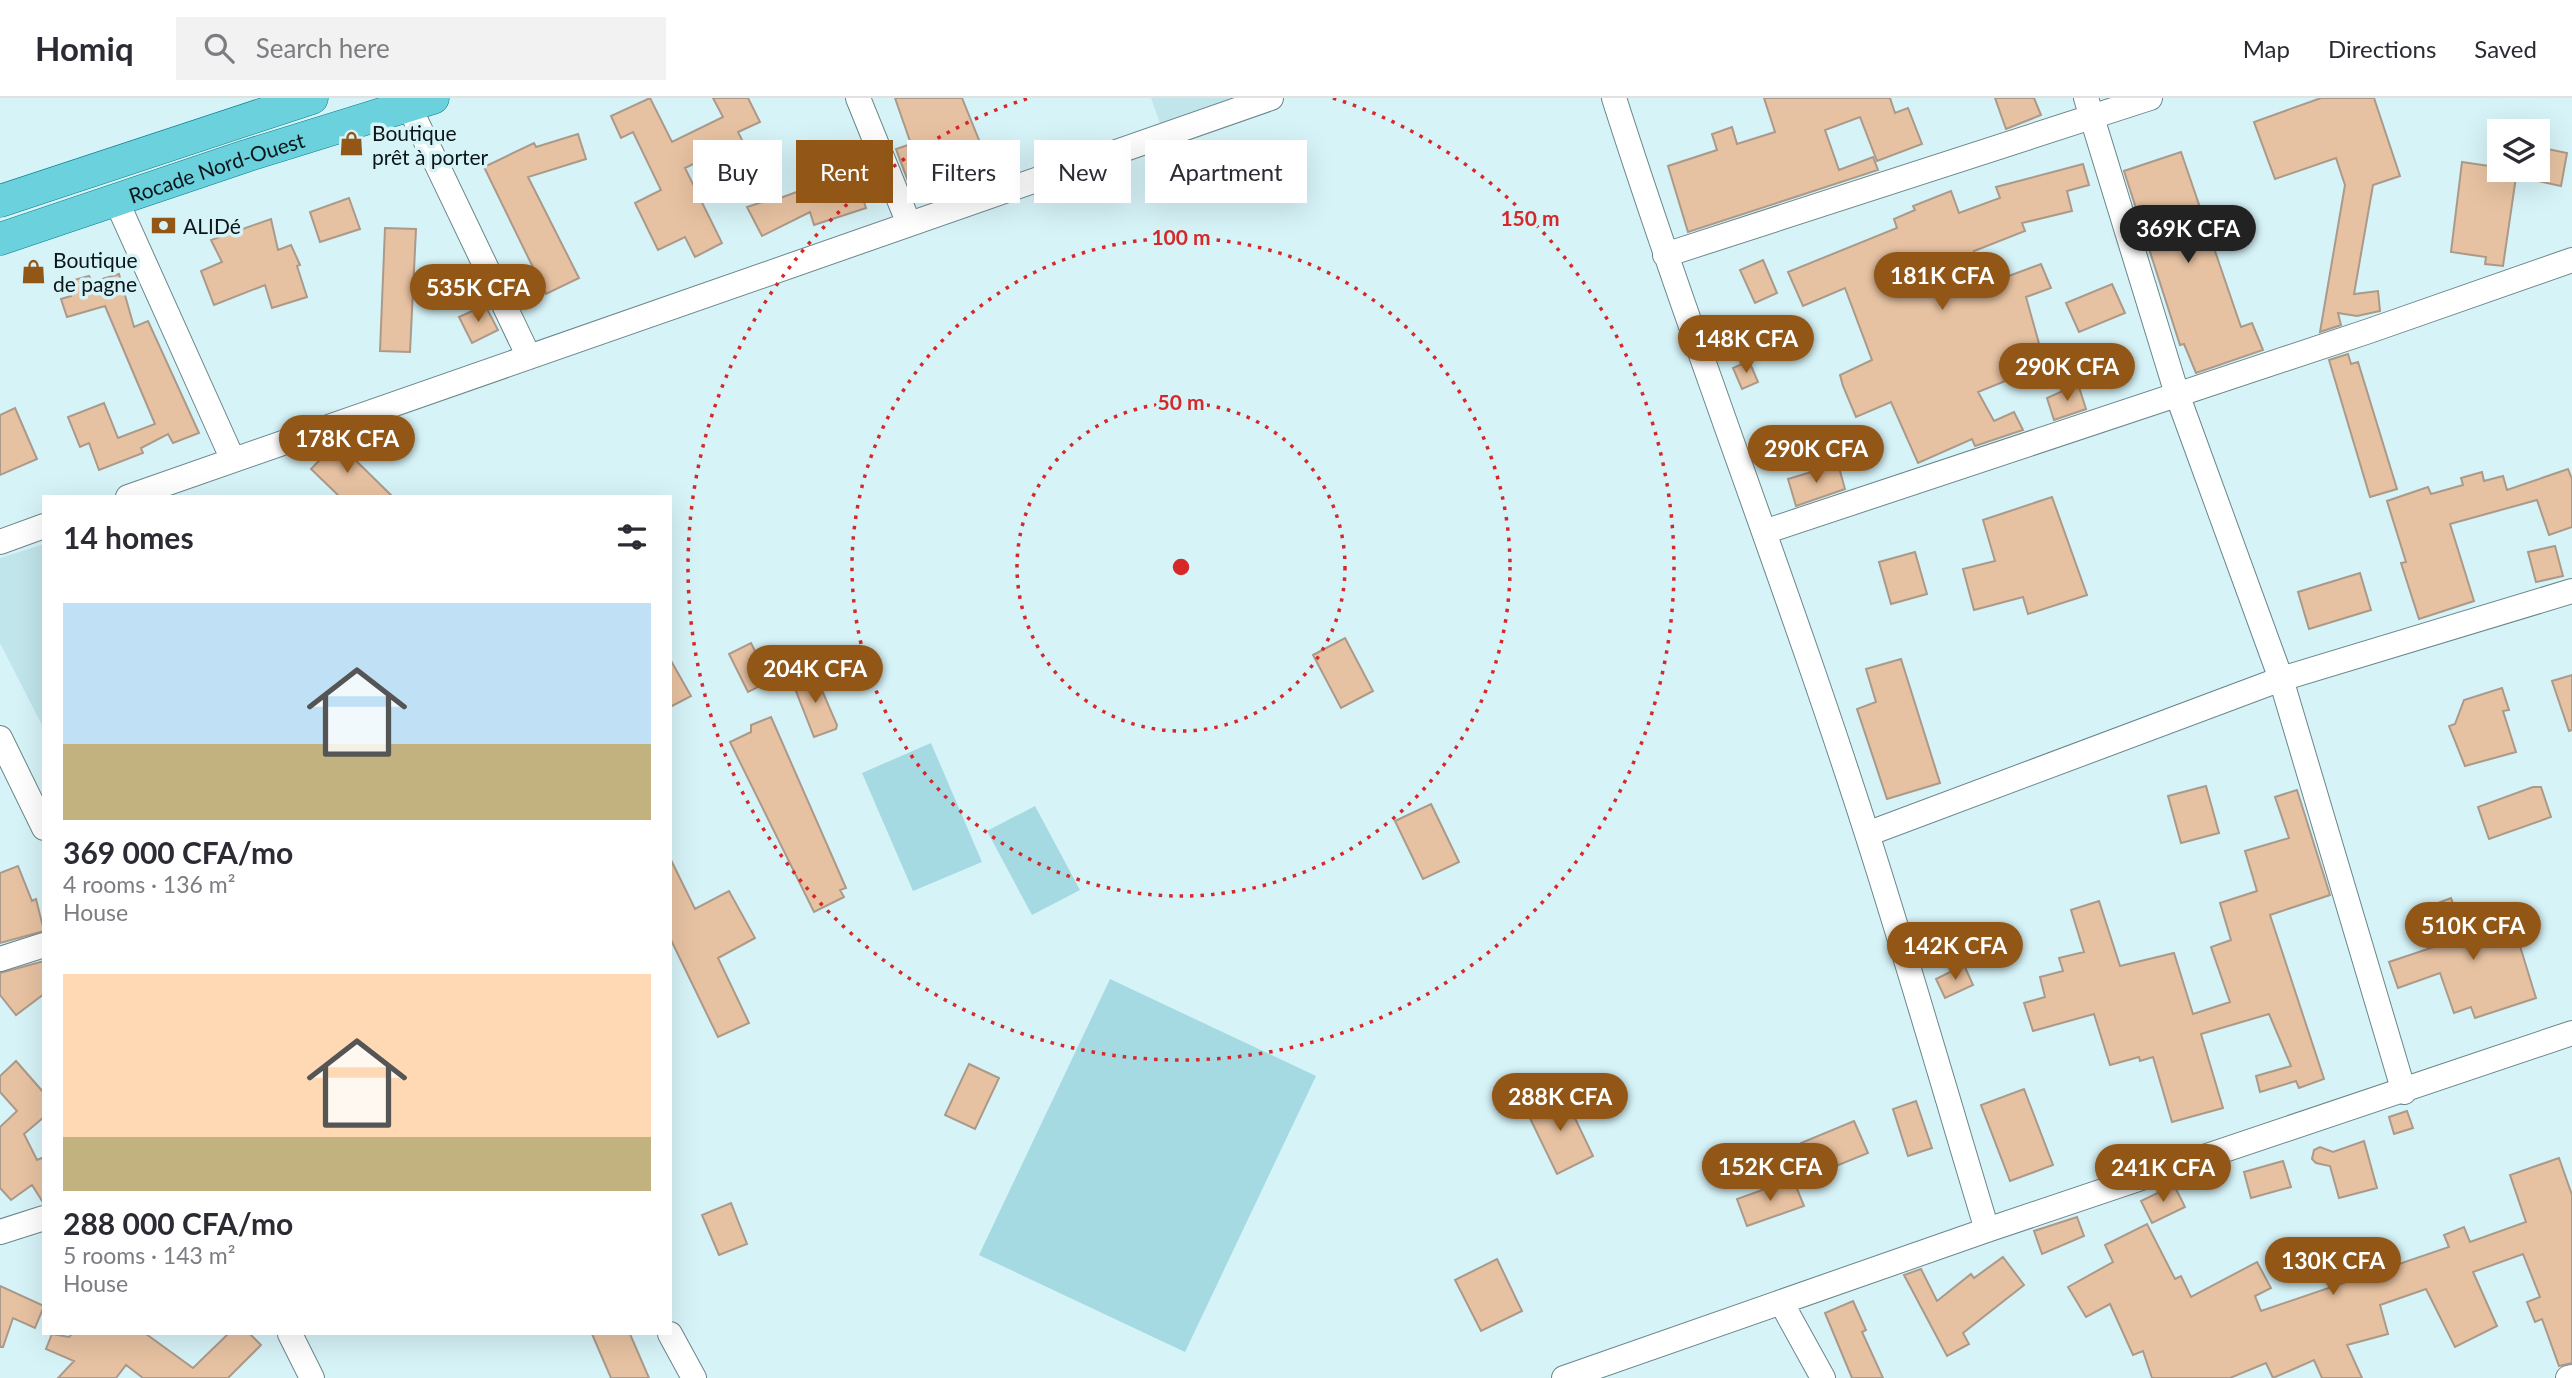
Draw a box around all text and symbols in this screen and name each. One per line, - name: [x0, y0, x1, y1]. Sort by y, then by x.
- search box: [176, 17, 666, 80]
- text: Homiq: [35, 28, 134, 68]
- icon: search: [200, 29, 238, 67]
- text: Search here: [256, 32, 390, 64]
- text: Map: [2243, 34, 2290, 63]
- text: Directions: [2328, 34, 2436, 63]
- text: Saved: [2474, 34, 2537, 63]
- map controls: [2487, 119, 2550, 182]
- button: layers: [2487, 119, 2550, 182]
- place label: Boutique prêt à porter: [372, 120, 489, 169]
- street label: Rocade Nord-Ouest: [125, 126, 308, 207]
- shop icon: Boutique prêt à porter: [338, 130, 366, 158]
- chip: Buy: [693, 140, 782, 203]
- chip: Rent: [796, 140, 893, 203]
- chip: Filters: [907, 140, 1020, 203]
- chip: New: [1034, 140, 1131, 203]
- chip: Apartment: [1145, 140, 1307, 203]
- text: 150 m: [1500, 205, 1560, 230]
- pin: 369K CFA: [2116, 206, 2260, 265]
- bank icon: ALIDé: [149, 211, 177, 239]
- place label: ALIDé: [183, 213, 241, 238]
- text: 369K CFA: [2136, 214, 2240, 242]
- text: 100 m: [1151, 224, 1211, 249]
- place label: Boutique de pagne: [53, 247, 138, 296]
- pin: 181K CFA: [1870, 252, 2014, 312]
- shop icon: Boutique de pagne: [19, 257, 47, 285]
- text: 181K CFA: [1890, 261, 1994, 289]
- pin: 535K CFA: [406, 264, 550, 324]
- text: 535K CFA: [426, 273, 530, 301]
- pin: 148K CFA: [1674, 316, 1818, 375]
- text: 148K CFA: [1694, 324, 1798, 352]
- pin: 290K CFA: [1995, 344, 2139, 403]
- text: 290K CFA: [2015, 352, 2119, 380]
- text: 50 m: [1157, 389, 1205, 414]
- pin: 178K CFA: [275, 416, 419, 475]
- text: 178K CFA: [295, 424, 399, 452]
- pin: 290K CFA: [1744, 426, 1888, 485]
- text: 290K CFA: [1764, 434, 1868, 462]
- icon: filters: [613, 518, 651, 556]
- text: 14 homes: [63, 519, 194, 555]
- centre of rings: [1169, 555, 1193, 579]
- pin: 204K CFA: [743, 646, 887, 705]
- icon: home: [294, 649, 420, 775]
- text: 204K CFA: [763, 654, 867, 682]
- text: 369 000 CFA/mo: [63, 834, 293, 870]
- text: 4 rooms · 136 m²: [63, 870, 235, 898]
- text: House: [63, 898, 128, 926]
- pin: 510K CFA: [2401, 902, 2545, 962]
- text: 510K CFA: [2421, 911, 2525, 939]
- pin: 142K CFA: [1883, 922, 2027, 982]
- text: 142K CFA: [1903, 931, 2007, 959]
- icon: home: [294, 1020, 420, 1146]
- pin: 288K CFA: [1488, 1074, 1632, 1133]
- text: 288K CFA: [1508, 1082, 1612, 1110]
- pin: 152K CFA: [1698, 1144, 1842, 1203]
- pin: 241K CFA: [2091, 1144, 2235, 1204]
- text: 152K CFA: [1718, 1152, 1822, 1180]
- text: 241K CFA: [2111, 1153, 2215, 1181]
- text: 288 000 CFA/mo: [63, 1205, 293, 1241]
- pin: 130K CFA: [2261, 1238, 2405, 1297]
- text: 5 rooms · 143 m²: [63, 1241, 235, 1269]
- text: 130K CFA: [2281, 1246, 2385, 1274]
- text: House: [63, 1269, 128, 1297]

